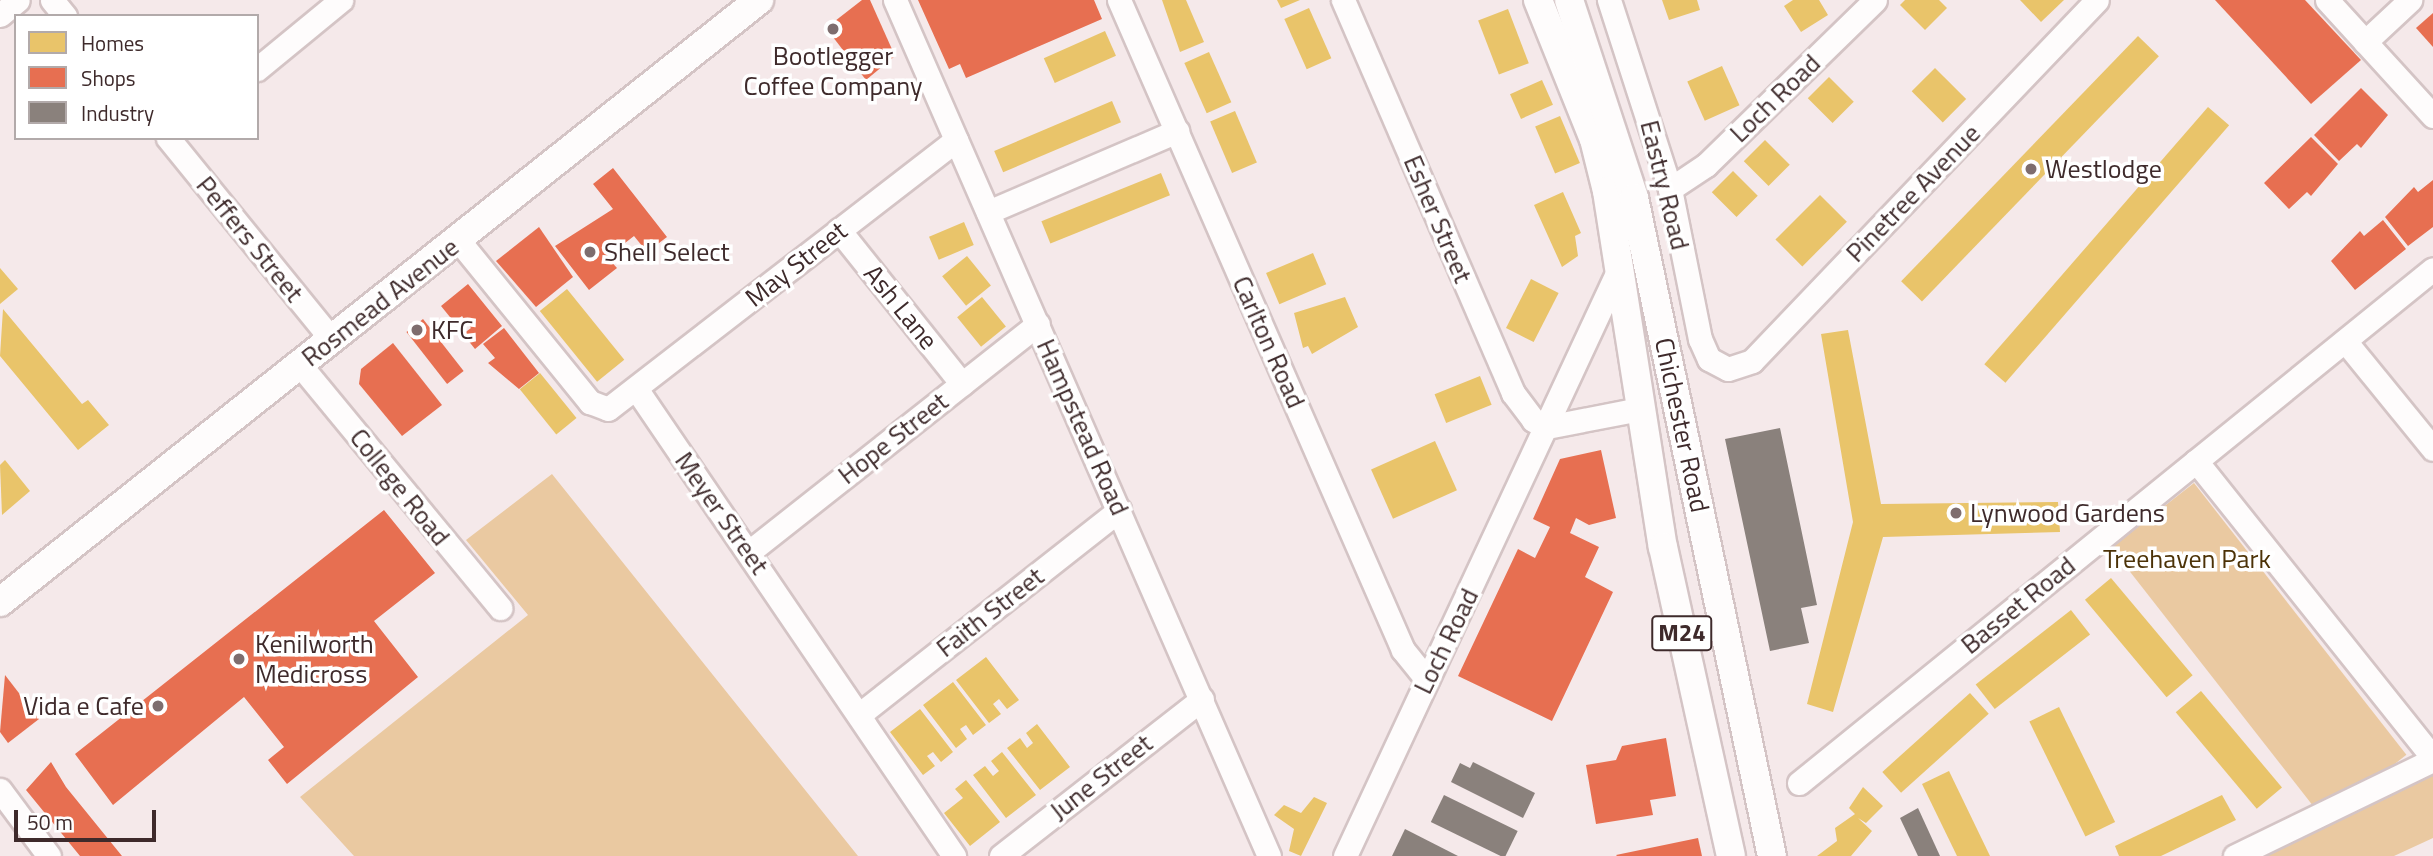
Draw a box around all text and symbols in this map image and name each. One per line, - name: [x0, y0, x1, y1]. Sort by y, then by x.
- legend: [14, 14, 259, 140]
- marker: Bootlegger Coffee Company: [825, 21, 841, 37]
- text: Homes: [81, 27, 144, 59]
- place label: Bootlegger Coffee Company: [743, 40, 923, 102]
- street label: Loch Road: [1723, 47, 1827, 149]
- text: Shops: [81, 62, 136, 94]
- text: Industry: [81, 97, 154, 129]
- street label: Eastry Road: [1634, 117, 1696, 253]
- street label: Pinetree Avenue: [1840, 118, 1986, 268]
- street label: Esher Street: [1397, 151, 1479, 287]
- place label: Westlodge: [2045, 153, 2162, 185]
- marker: Westlodge: [2023, 161, 2039, 177]
- street label: Peffers Street: [190, 170, 310, 308]
- street label: May Street: [739, 215, 853, 313]
- street label: Rosmead Avenue: [295, 231, 465, 373]
- place label: Shell Select: [604, 236, 730, 268]
- marker: Shell Select: [582, 244, 598, 260]
- street label: Ash Lane: [857, 258, 945, 356]
- street label: Carlton Road: [1226, 271, 1312, 413]
- place label: KFC: [431, 314, 473, 346]
- marker: KFC: [409, 322, 425, 338]
- street label: Hampstead Road: [1030, 334, 1136, 520]
- street label: Chichester Road: [1648, 335, 1716, 515]
- street label: Hope Street: [832, 385, 954, 491]
- street label: College Road: [343, 422, 457, 552]
- street label: Meyer Street: [669, 446, 775, 580]
- place label: Lynwood Gardens: [1970, 497, 2165, 529]
- marker: Lynwood Gardens: [1948, 505, 1964, 521]
- park label: Treehaven Park: [2103, 543, 2271, 575]
- street label: Basset Road: [1955, 550, 2081, 660]
- street label: Faith Street: [930, 560, 1050, 664]
- street label: Loch Road: [1407, 583, 1485, 699]
- road number: M24: [1650, 612, 1714, 654]
- place label: Kenilworth Medicross: [255, 628, 374, 690]
- marker: Kenilworth Medicross: [229, 649, 249, 669]
- place label: Vida e Cafe: [23, 690, 144, 722]
- marker: Vida e Cafe: [150, 698, 166, 714]
- street label: June Street: [1044, 727, 1158, 827]
- scale bar: [18, 796, 159, 840]
- text: 50 m: [27, 806, 73, 838]

